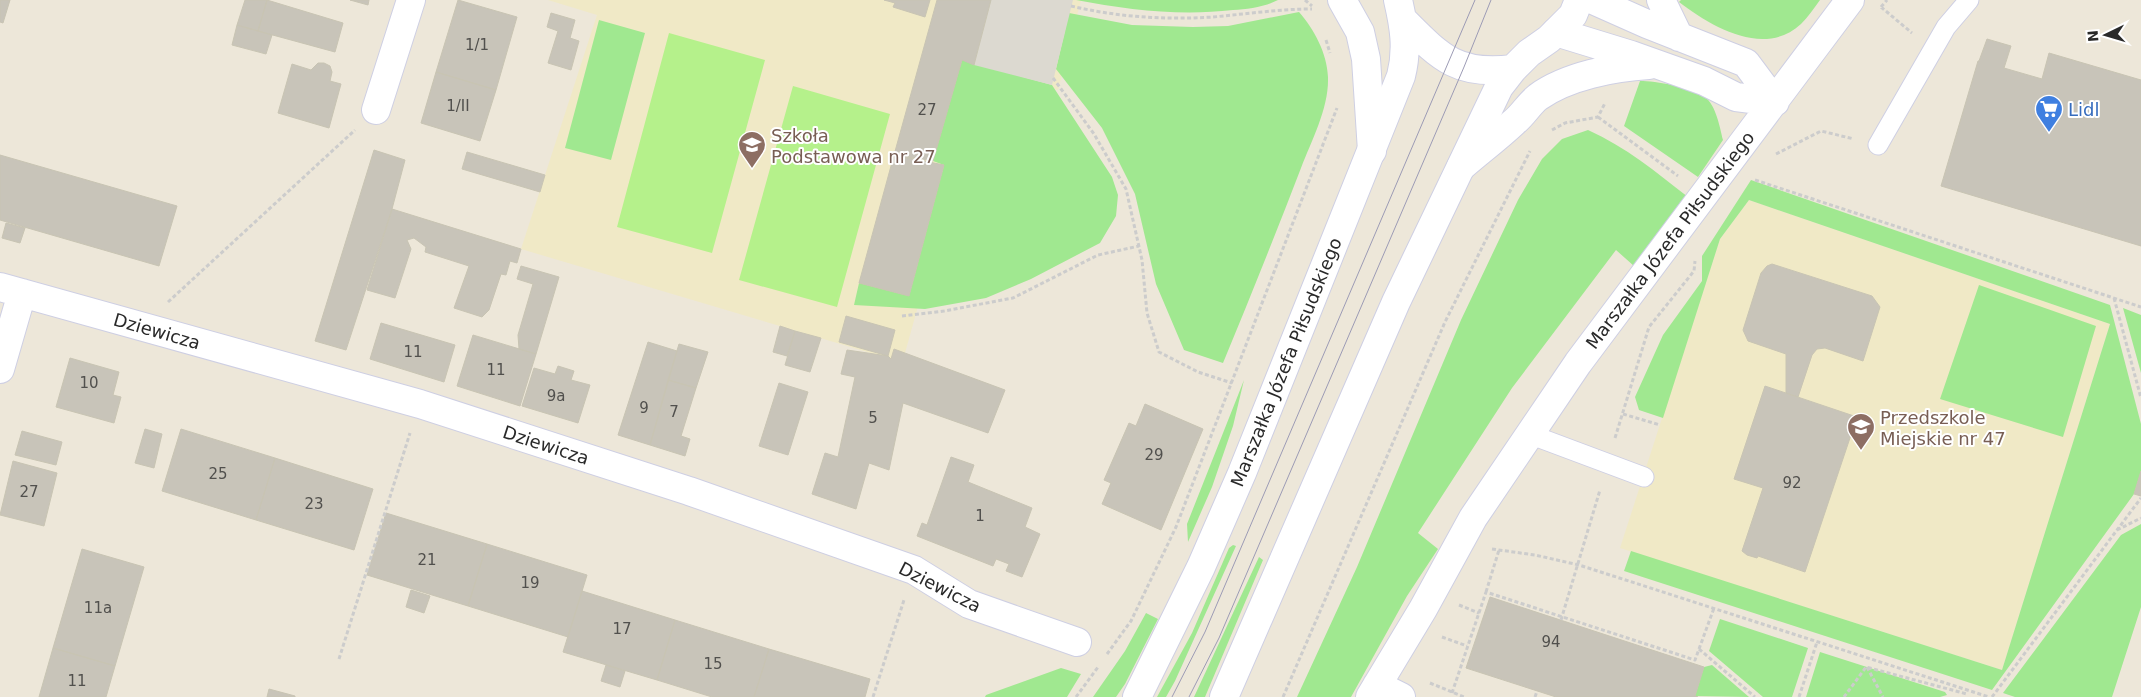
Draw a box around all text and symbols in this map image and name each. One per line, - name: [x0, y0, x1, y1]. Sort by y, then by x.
- north arrow: [2081, 10, 2131, 60]
- text: N: [2085, 30, 2102, 43]
- house number: 1/1: [465, 36, 489, 54]
- supermarket icon: Lidl: [2034, 94, 2064, 133]
- house number: 1/II: [446, 97, 470, 115]
- place label: Lidl: [2068, 99, 2099, 120]
- house number: 27: [917, 101, 937, 119]
- place label: Szkoła Podstawowa nr 27: [771, 125, 936, 167]
- street label: Marszałka Józefa Piłsudskiego: [1581, 127, 1759, 353]
- school or university icon: Szkoła Podstawowa nr 27: [737, 130, 767, 169]
- street label: Marszałka Józefa Piłsudskiego: [1226, 234, 1346, 490]
- street label: Dziewicza: [111, 309, 203, 353]
- house number: 11: [403, 343, 423, 361]
- house number: 11: [486, 361, 506, 379]
- house number: 10: [79, 374, 99, 392]
- house number: 9a: [547, 387, 565, 405]
- house number: 9: [639, 399, 649, 417]
- house number: 7: [669, 403, 679, 421]
- place label: Przedszkole Miejskie nr 47: [1880, 407, 2006, 449]
- house number: 5: [868, 409, 878, 427]
- school or university icon: Przedszkole Miejskie nr 47: [1846, 412, 1876, 451]
- street label: Dziewicza: [500, 421, 592, 469]
- house number: 29: [1144, 446, 1164, 464]
- house number: 25: [208, 465, 228, 483]
- house number: 92: [1782, 474, 1802, 492]
- house number: 27: [19, 483, 39, 501]
- house number: 23: [304, 495, 324, 513]
- house number: 1: [975, 507, 985, 525]
- house number: 21: [417, 551, 437, 569]
- street label: Dziewicza: [895, 557, 985, 617]
- house number: 19: [520, 574, 540, 592]
- house number: 11a: [84, 599, 112, 617]
- house number: 17: [612, 620, 632, 638]
- house number: 94: [1541, 633, 1561, 651]
- house number: 15: [703, 655, 723, 673]
- house number: 11: [67, 672, 87, 690]

